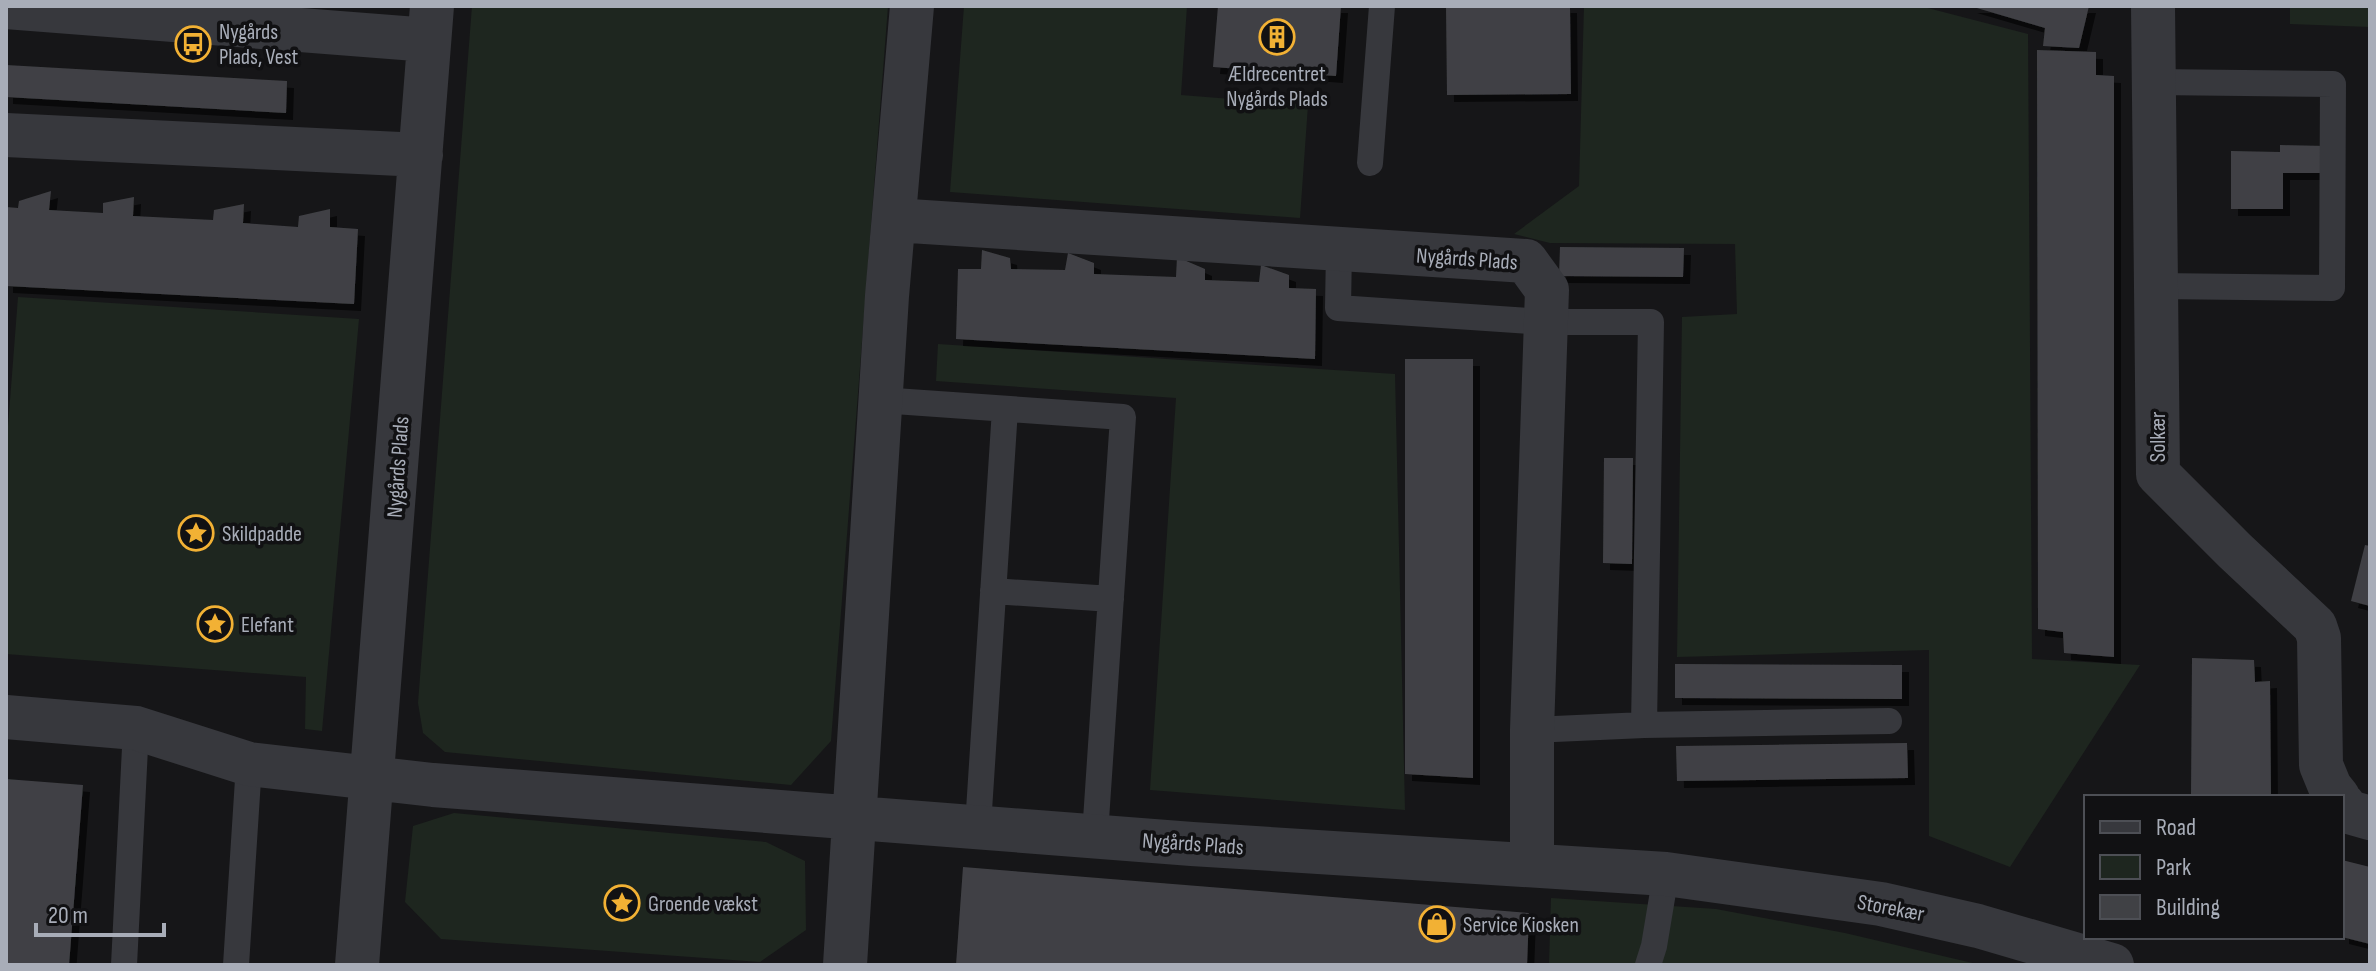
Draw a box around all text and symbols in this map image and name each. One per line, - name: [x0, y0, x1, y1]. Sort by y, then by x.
- building icon: Ældrecentret Nygårds Plads: [1258, 18, 1296, 56]
- place label: Nygårds Plads, Vest: [219, 19, 299, 71]
- bus stop icon: Nygårds Plads, Vest: [174, 25, 212, 63]
- place label: Ældrecentret Nygårds Plads: [1226, 61, 1328, 113]
- street label: Nygårds Plads: [1415, 242, 1519, 277]
- street label: Solkær: [2145, 412, 2172, 462]
- street label: Nygårds Plads: [381, 415, 416, 519]
- place icon: Skildpadde: [177, 514, 215, 552]
- place label: Skildpadde: [222, 521, 302, 548]
- place icon: Elefant: [196, 605, 234, 643]
- place label: Elefant: [241, 612, 294, 639]
- legend: [2084, 795, 2344, 939]
- text: Road: [2156, 813, 2196, 842]
- street label: Nygårds Plads: [1141, 827, 1245, 862]
- text: Park: [2156, 853, 2191, 882]
- place icon: Groende vækst: [603, 884, 641, 922]
- scale bar: [36, 887, 164, 937]
- street label: Storekær: [1855, 889, 1927, 928]
- place label: Groende vækst: [648, 891, 758, 918]
- text: Building: [2156, 893, 2220, 922]
- text: 20 m: [48, 901, 88, 930]
- shop icon: Service Kiosken: [1418, 905, 1456, 943]
- place label: Service Kiosken: [1463, 912, 1579, 939]

